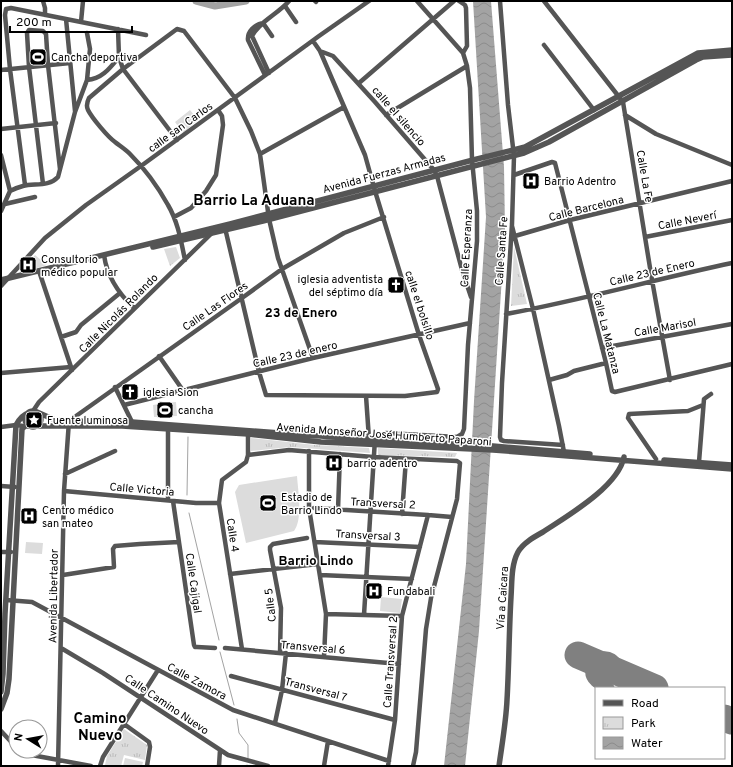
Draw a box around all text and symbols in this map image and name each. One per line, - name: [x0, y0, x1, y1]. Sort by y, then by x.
- scale bar: [10, 8, 132, 34]
- text: 200 m: [16, 15, 52, 31]
- sports icon: Cancha deportiva: [28, 47, 48, 67]
- place label: Cancha deportiva: [51, 51, 138, 65]
- street label: calle el silencio: [369, 84, 428, 149]
- street label: calle san Carlos: [146, 100, 216, 156]
- street label: Calle La Fe: [633, 149, 656, 204]
- street label: Avenida Fuerzas Armadas: [321, 151, 447, 197]
- hospital icon: Barrio Adentro: [521, 171, 541, 191]
- place label: Barrio Adentro: [544, 175, 616, 189]
- district label: Barrio La Aduana: [193, 192, 315, 211]
- street label: Calle Barcelona: [547, 193, 625, 225]
- street label: Calle Esperanza: [458, 208, 476, 288]
- street label: Calle Neverí: [657, 208, 719, 234]
- street label: Calle Santa Fe: [493, 216, 511, 286]
- place label: Consultorio médico popular: [41, 253, 118, 280]
- hospital icon: Consultorio médico popular: [18, 255, 38, 275]
- street label: Calle 23 de Enero: [608, 256, 696, 290]
- street label: calle el bolsillo: [401, 269, 437, 342]
- street label: Calle Nicolás Rolando: [76, 271, 161, 356]
- place label: iglesia adventista del séptimo día: [298, 273, 383, 300]
- church icon: iglesia adventista del séptimo día: [386, 275, 406, 295]
- street label: Calle Las Flores: [180, 279, 251, 335]
- street label: Calle La Matanza: [589, 291, 623, 376]
- district label: 23 de Enero: [265, 306, 337, 322]
- street label: Calle Marisol: [633, 316, 697, 340]
- street label: Calle 23 de enero: [252, 338, 339, 372]
- church icon: iglesia Sion: [120, 382, 140, 402]
- place label: iglesia Sion: [143, 386, 199, 400]
- sports icon: cancha: [155, 400, 175, 420]
- place label: cancha: [178, 404, 213, 418]
- place icon: Fuente luminosa: [24, 410, 44, 430]
- place label: Fuente luminosa: [47, 414, 128, 428]
- street label: Avenida Monseñor José Humberto Paparoni: [276, 420, 492, 450]
- hospital icon: barrio adentro: [324, 453, 344, 473]
- place label: barrio adentro: [347, 457, 417, 471]
- street label: Calle Victoria: [109, 480, 175, 500]
- place label: Estadio de Barrio Lindo: [281, 491, 342, 518]
- sports icon: Estadio de Barrio Lindo: [258, 493, 278, 513]
- street label: Transversal 2: [350, 495, 416, 513]
- place label: Centro médico san mateo: [42, 504, 114, 531]
- hospital icon: Centro médico san mateo: [19, 506, 39, 526]
- street label: Calle 4: [222, 517, 242, 553]
- street label: Transversal 3: [335, 527, 401, 545]
- street label: Avenida Libertador: [46, 548, 62, 643]
- street label: Calle Cajigal: [182, 552, 204, 614]
- district label: Barrio Lindo: [279, 554, 353, 570]
- street label: Vía a Caicara: [494, 566, 512, 630]
- hospital icon: Fundabali: [364, 581, 384, 601]
- place label: Fundabali: [387, 585, 435, 599]
- street label: Calle 5: [262, 587, 280, 623]
- street label: Calle Transversal 2: [381, 616, 401, 709]
- street label: Transversal 6: [280, 638, 346, 658]
- street label: Calle Zamora: [164, 660, 229, 704]
- street label: Calle Camino Nuevo: [122, 671, 211, 738]
- street label: Transversal 7: [283, 675, 349, 705]
- legend: [595, 687, 725, 759]
- text: Road: [631, 696, 659, 712]
- district label: Camino Nuevo: [74, 710, 126, 746]
- text: Park: [631, 716, 656, 732]
- north arrow: [8, 719, 48, 759]
- text: N: [12, 732, 27, 742]
- text: Water: [631, 736, 663, 752]

